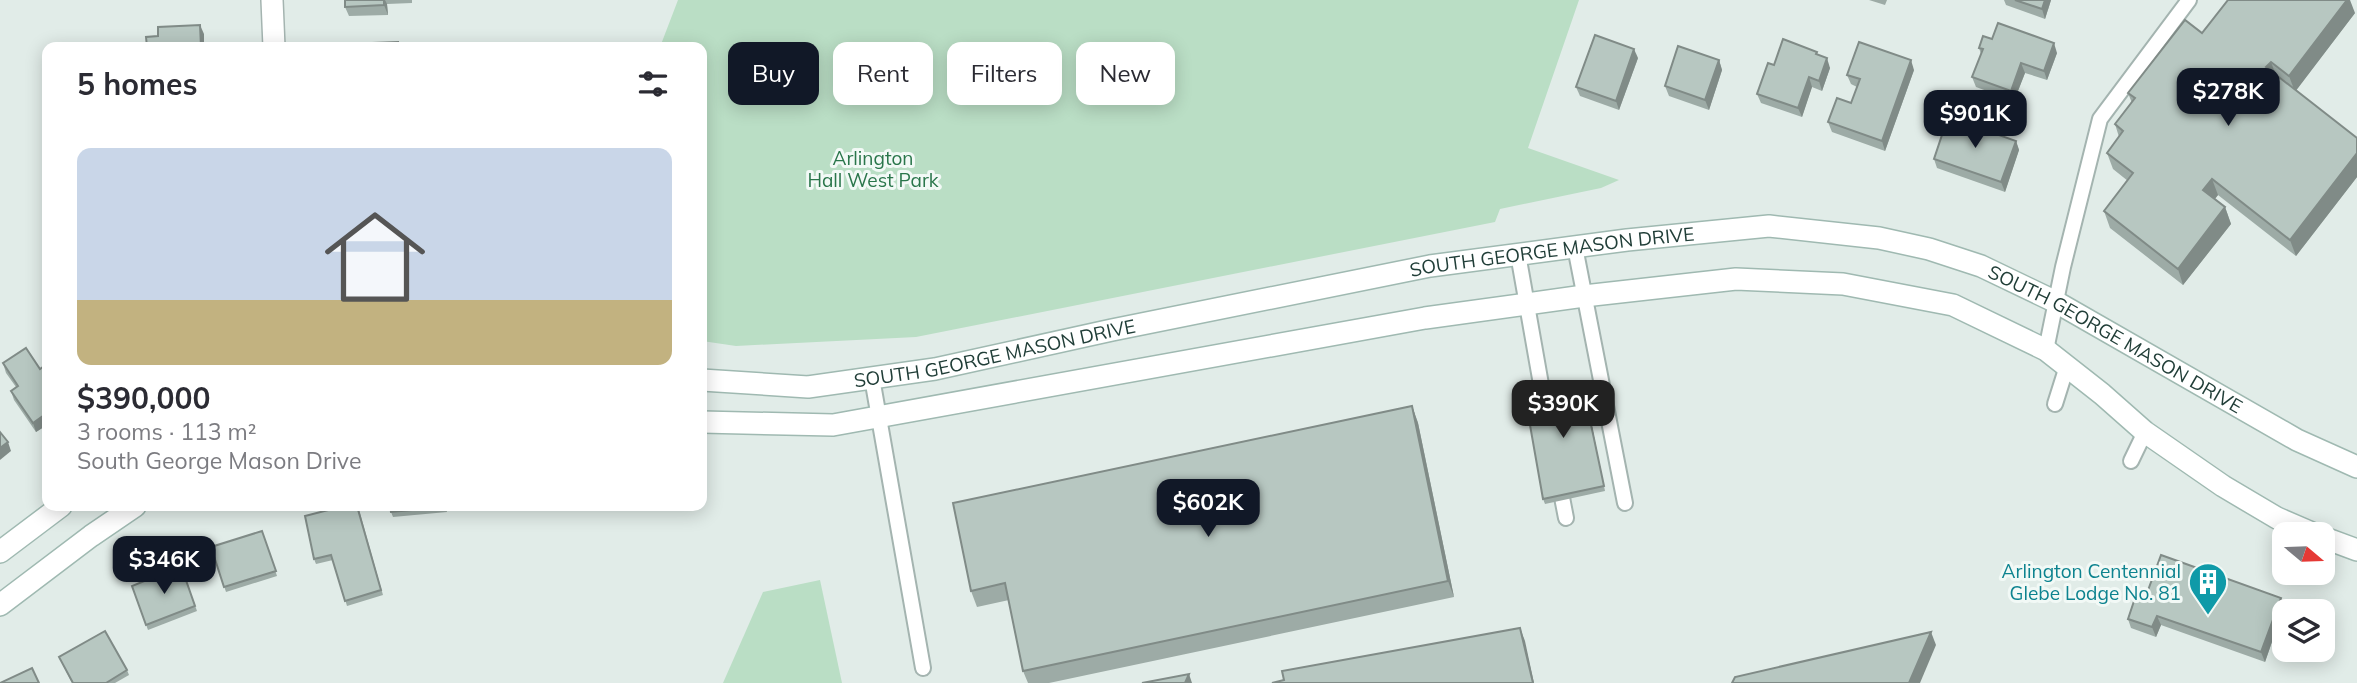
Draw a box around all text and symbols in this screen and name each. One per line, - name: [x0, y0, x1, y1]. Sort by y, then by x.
- chip: Buy: [728, 42, 819, 105]
- chip: Rent: [833, 42, 933, 105]
- chip: Filters: [947, 42, 1062, 105]
- chip: New: [1076, 42, 1175, 105]
- text: 5 homes: [77, 65, 198, 103]
- icon: filters: [634, 65, 672, 103]
- pin: $278K: [2179, 68, 2277, 128]
- text: $278K: [2193, 76, 2263, 105]
- pin: $901K: [1926, 90, 2024, 150]
- text: $901K: [1940, 98, 2010, 127]
- park label: Arlington Hall West Park: [807, 146, 939, 192]
- icon: home: [312, 194, 438, 320]
- street label: SOUTH GEORGE MASON DRIVE: [1408, 221, 1695, 282]
- street label: SOUTH GEORGE MASON DRIVE: [1984, 259, 2247, 418]
- street label: SOUTH GEORGE MASON DRIVE: [852, 314, 1138, 392]
- text: $390,000: [77, 379, 210, 417]
- pin: $390K: [1514, 380, 1612, 440]
- text: $390K: [1528, 388, 1598, 417]
- text: 3 rooms · 113 m²: [77, 417, 257, 446]
- text: South George Mason Drive: [77, 446, 361, 475]
- pin: $602K: [1159, 480, 1257, 539]
- text: $602K: [1173, 487, 1243, 516]
- north arrow: [2272, 522, 2334, 584]
- map controls: [2272, 522, 2335, 662]
- pin: $346K: [115, 536, 213, 596]
- text: $346K: [129, 544, 199, 573]
- place label: Arlington Centennial Glebe Lodge No. 81: [2002, 559, 2181, 605]
- building icon: Arlington Centennial Glebe Lodge No. 81: [2187, 561, 2229, 616]
- button: layers: [2272, 599, 2335, 662]

